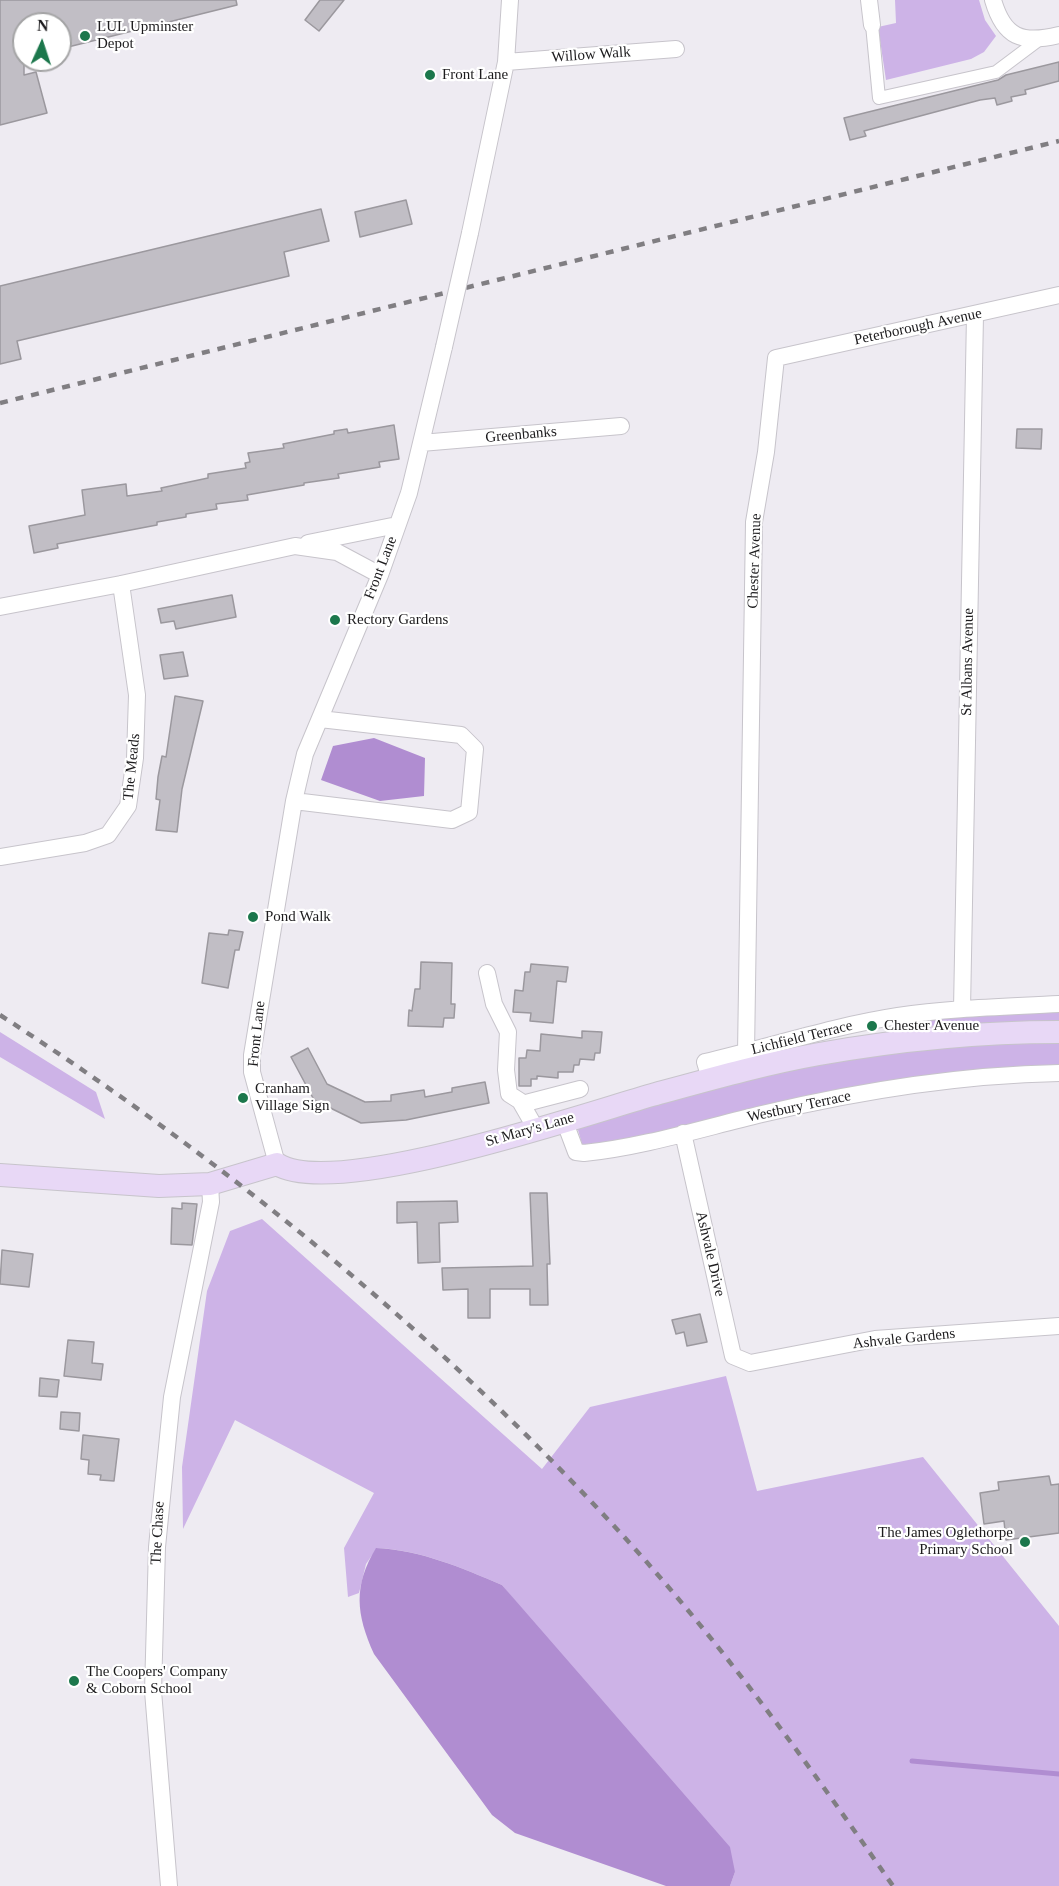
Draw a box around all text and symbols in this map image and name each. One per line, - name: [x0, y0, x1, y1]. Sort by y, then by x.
- north arrow: [12, 12, 72, 72]
- text: N: [37, 17, 49, 34]
- place label: LUL Upminster Depot: [97, 18, 193, 53]
- marker: LUL Upminster Depot: [78, 29, 92, 43]
- street label: Willow Walk: [551, 43, 631, 67]
- place label: Front Lane: [442, 66, 508, 84]
- marker: Front Lane: [423, 68, 437, 82]
- street label: Peterborough Avenue: [853, 305, 983, 349]
- street label: Greenbanks: [485, 423, 557, 447]
- street label: Chester Avenue: [744, 513, 766, 609]
- street label: Front Lane: [361, 534, 401, 602]
- street label: St Albans Avenue: [958, 608, 978, 716]
- place label: Rectory Gardens: [347, 611, 448, 629]
- marker: Rectory Gardens: [328, 613, 342, 627]
- street label: The Meads: [120, 733, 144, 801]
- place label: Pond Walk: [265, 908, 331, 926]
- marker: Pond Walk: [246, 910, 260, 924]
- street label: Front Lane: [245, 1000, 269, 1068]
- street label: Lichfield Terrace: [750, 1017, 854, 1059]
- place label: Chester Avenue: [884, 1017, 979, 1035]
- marker: Chester Avenue: [865, 1019, 879, 1033]
- place label: Cranham Village Sign: [255, 1080, 330, 1115]
- street label: Westbury Terrace: [745, 1087, 853, 1127]
- marker: Cranham Village Sign: [236, 1091, 250, 1105]
- street label: St Mary's Lane: [484, 1109, 576, 1151]
- street label: Ashvale Drive: [691, 1210, 729, 1298]
- street label: Ashvale Gardens: [852, 1325, 956, 1353]
- street label: The Chase: [147, 1501, 169, 1565]
- place label: The James Oglethorpe Primary School: [878, 1524, 1013, 1559]
- marker: The James Oglethorpe Primary School: [1018, 1535, 1032, 1549]
- place label: The Coopers' Company & Coborn School: [86, 1663, 228, 1698]
- marker: The Coopers' Company & Coborn School: [67, 1674, 81, 1688]

